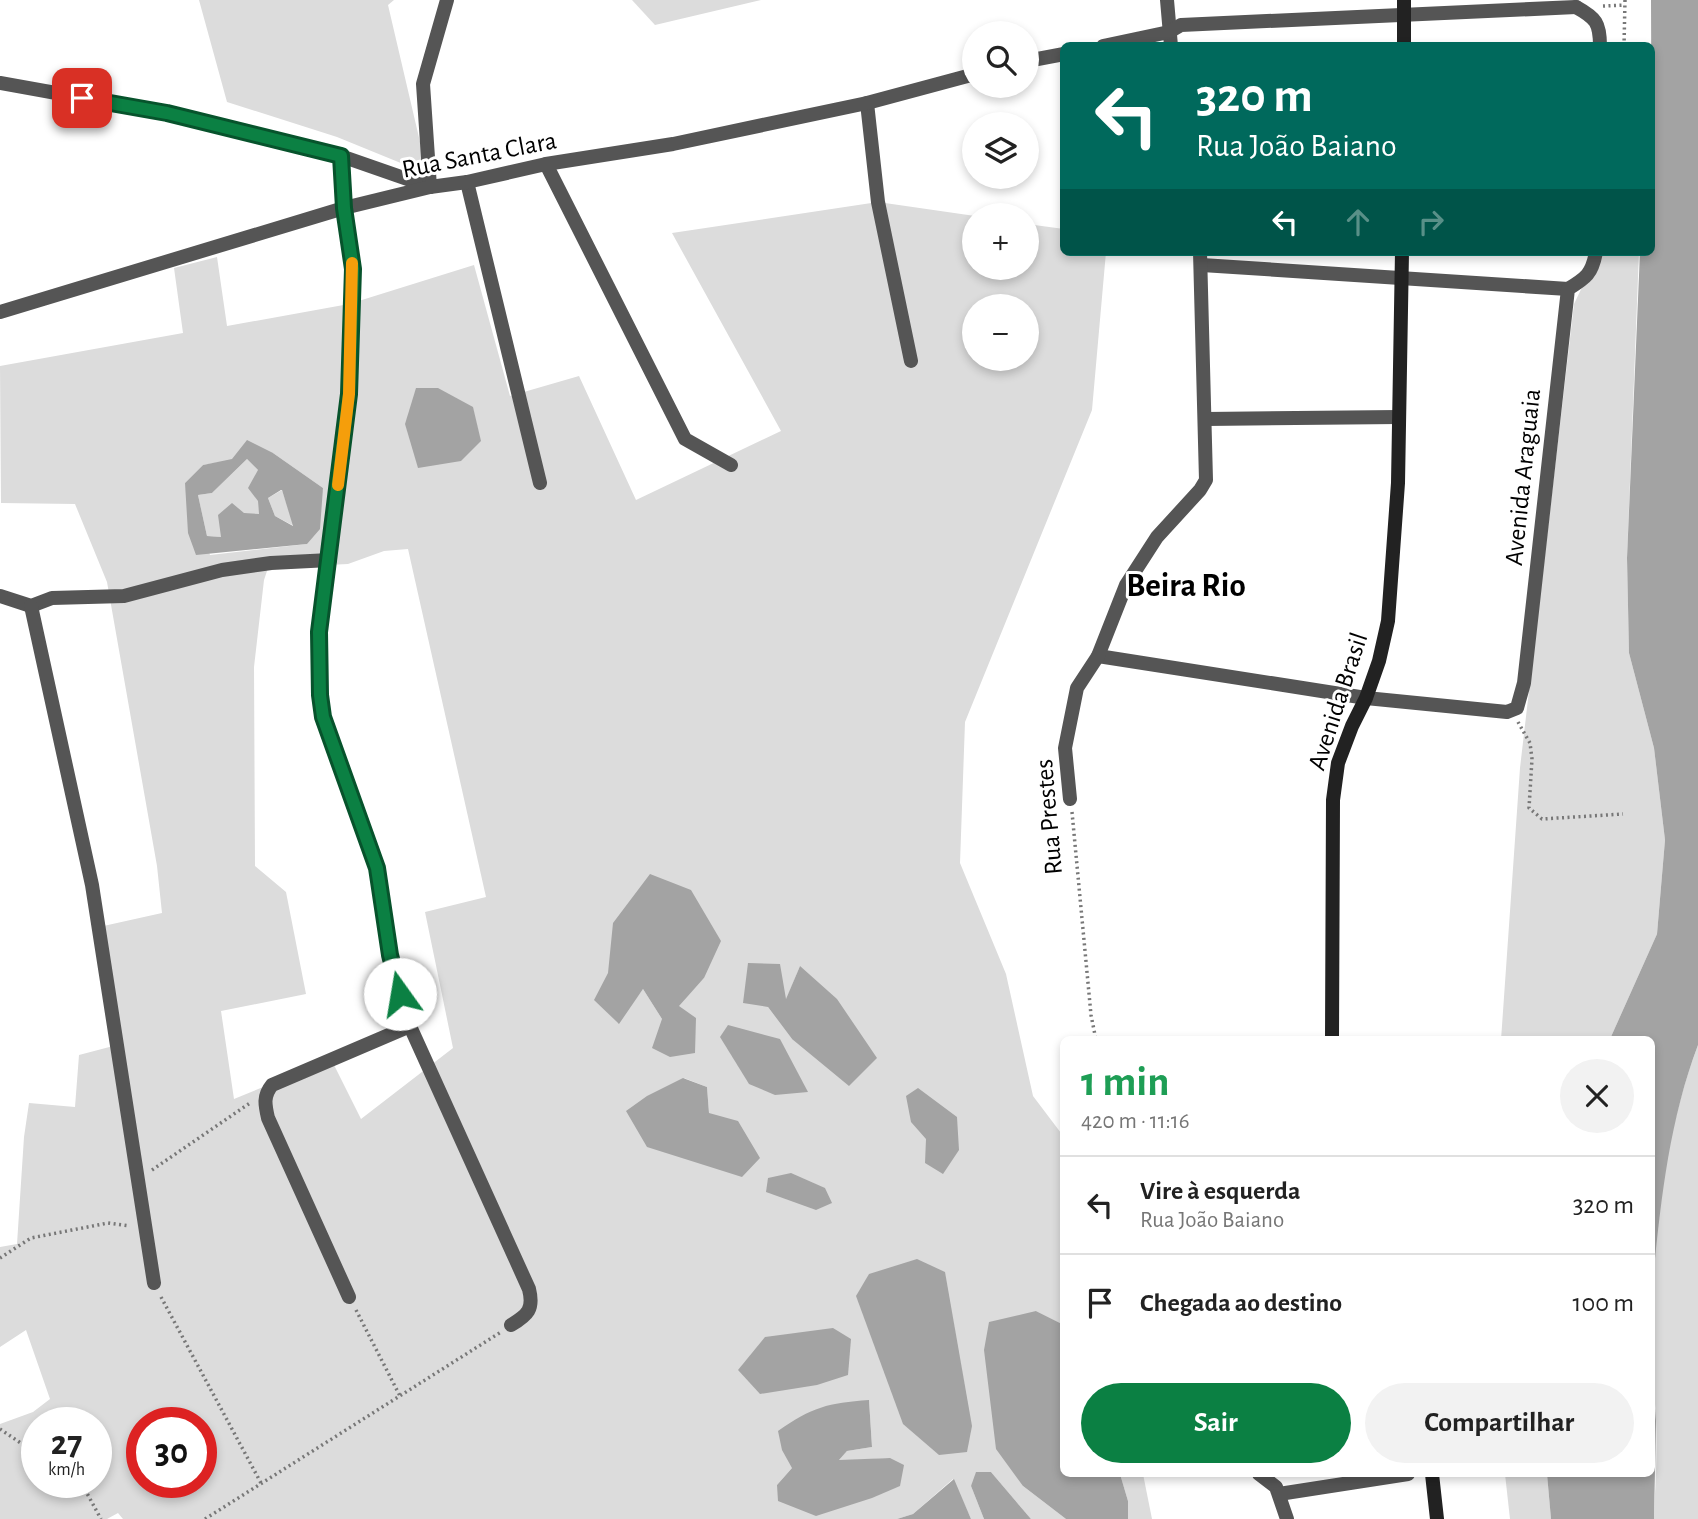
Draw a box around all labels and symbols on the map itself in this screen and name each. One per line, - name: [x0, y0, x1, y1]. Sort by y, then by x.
- pin: [52, 68, 112, 128]
- street label: Rua Santa Clara: [400, 127, 559, 183]
- street label: Avenida Araguaia: [1501, 387, 1545, 567]
- district label: Beira Rio: [1126, 570, 1246, 603]
- street label: Avenida Brasil: [1304, 629, 1372, 773]
- street label: Rua Prestes: [1031, 758, 1067, 876]
- position arrow: [363, 957, 437, 1031]
- speed limit sign: 30: [126, 1407, 217, 1498]

